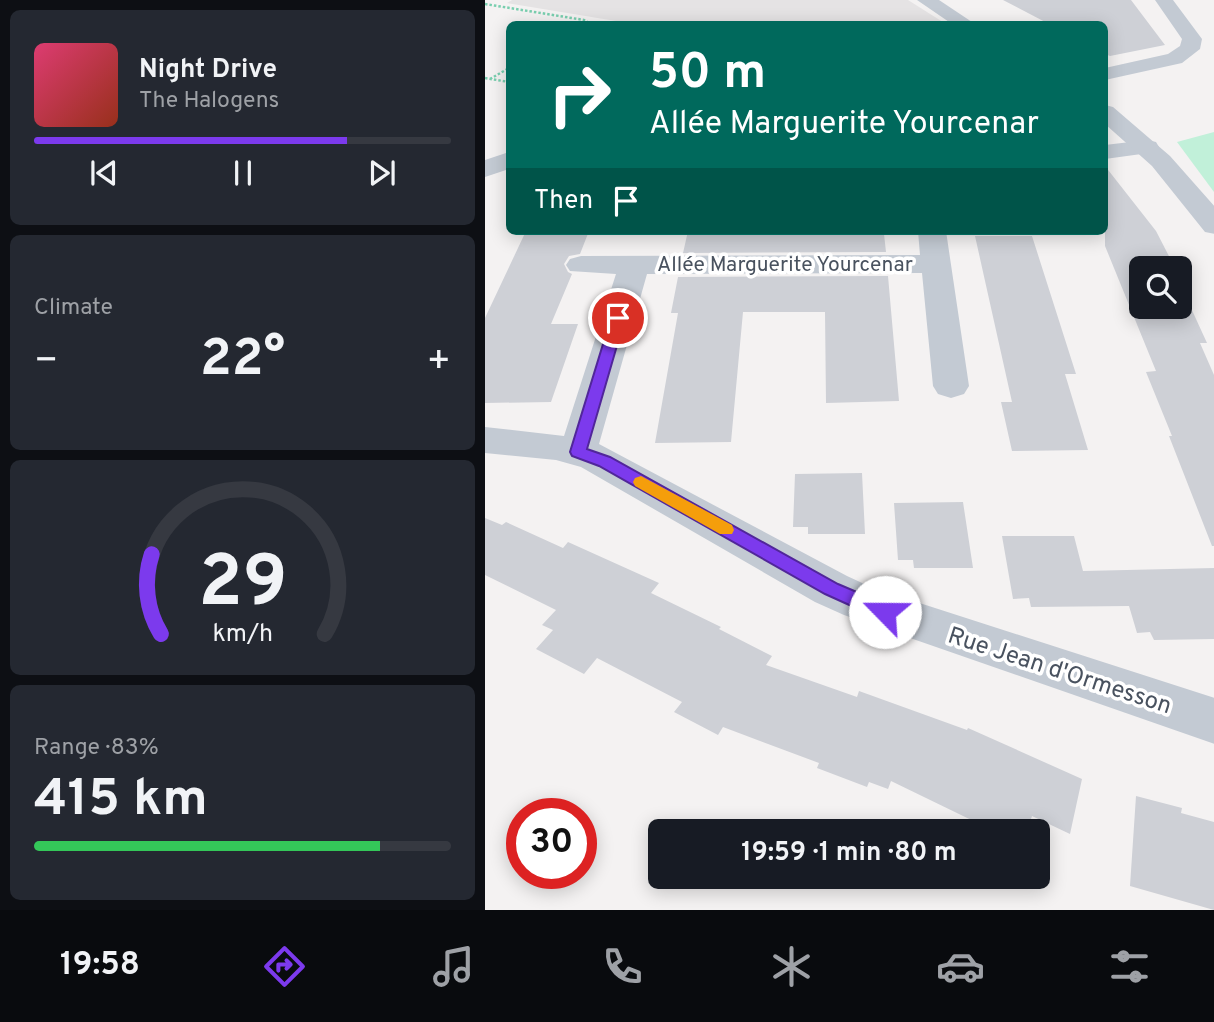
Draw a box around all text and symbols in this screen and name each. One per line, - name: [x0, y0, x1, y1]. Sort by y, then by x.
- text: 50 m: [649, 44, 766, 106]
- icon: right: [534, 49, 625, 140]
- text: Night Drive: [139, 54, 277, 87]
- text: The Halogens: [139, 87, 279, 116]
- text: Allée Marguerite Yourcenar: [649, 105, 1039, 145]
- icon: previous: [85, 154, 123, 192]
- icon: pause: [224, 154, 262, 192]
- icon: next: [363, 154, 401, 192]
- icon: arrive: [607, 182, 645, 220]
- text: Then: [534, 185, 593, 218]
- street label: Allée Marguerite Yourcenar: [657, 252, 913, 279]
- map controls: [1129, 256, 1192, 319]
- button: search: [1129, 256, 1192, 319]
- pin: [588, 288, 648, 348]
- text: Climate: [34, 294, 113, 323]
- icon: arrive: [599, 299, 637, 337]
- text: 22°: [200, 328, 285, 394]
- text: −: [34, 338, 59, 387]
- text: +: [426, 338, 451, 387]
- text: 29: [198, 540, 287, 632]
- position arrow: [848, 575, 922, 649]
- text: km/h: [212, 618, 273, 650]
- street label: Rue Jean d'Ormesson: [944, 622, 1175, 722]
- text: Range · 83%: [34, 734, 159, 763]
- text: 415 km: [34, 768, 208, 834]
- speed limit sign: 30: [506, 798, 597, 889]
- text: 19:59 · 1 min · 80 m: [741, 837, 957, 870]
- icon: directions: [260, 942, 309, 991]
- icon: music: [429, 942, 478, 991]
- icon: phone: [598, 942, 647, 991]
- icon: climate: [767, 942, 816, 991]
- icon: car: [936, 942, 985, 991]
- icon: filters: [1105, 942, 1154, 991]
- text: 19:58: [60, 946, 140, 986]

